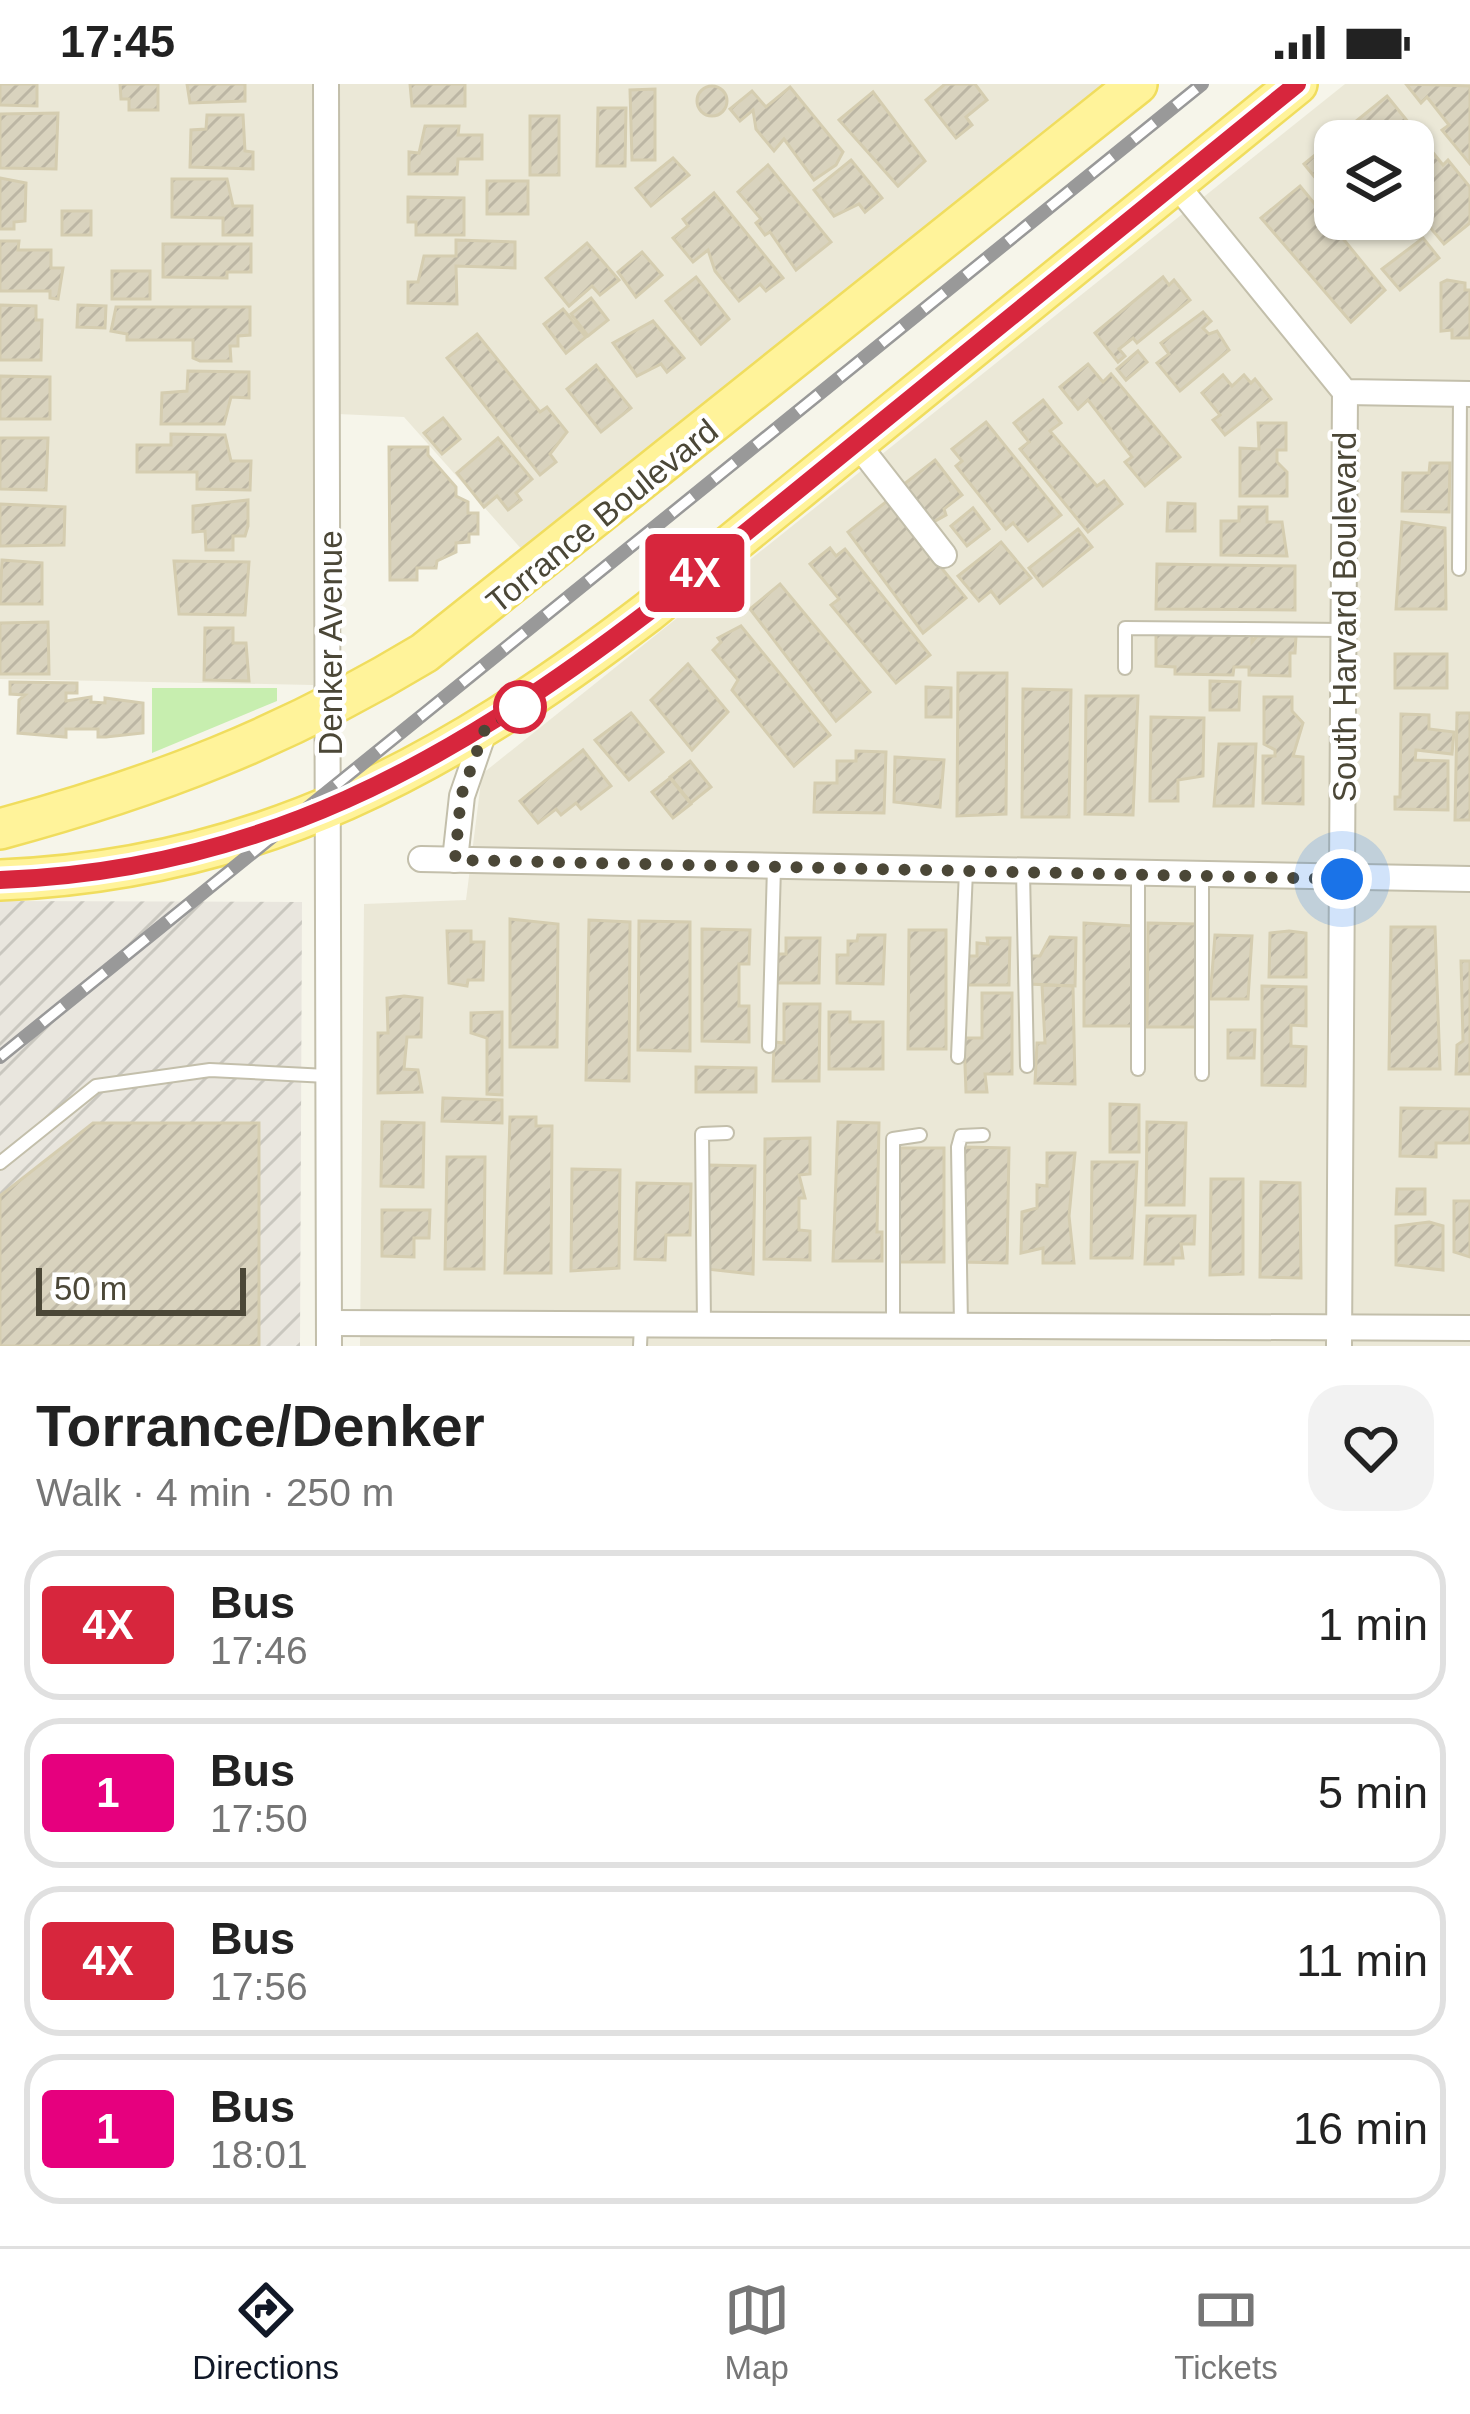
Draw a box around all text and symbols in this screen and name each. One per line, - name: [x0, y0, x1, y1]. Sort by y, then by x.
- text: 17:45: [60, 16, 175, 67]
- map controls: [1314, 120, 1434, 240]
- button: layers: [1314, 120, 1434, 240]
- street label: Torrance Boulevard: [479, 412, 725, 620]
- street label: South Harvard Boulevard: [1326, 432, 1363, 802]
- street label: Denker Avenue: [312, 530, 349, 756]
- line badge: 4X: [641, 534, 749, 612]
- text: 4X: [669, 549, 721, 596]
- unlabelled marker: [495, 682, 545, 732]
- your location: [1312, 849, 1372, 909]
- scale bar: [36, 1262, 246, 1315]
- text: 50 m: [54, 1270, 127, 1307]
- button: heart: [1308, 1385, 1434, 1511]
- text: Torrance/Denker: [36, 1394, 485, 1458]
- text: Walk · 4 min · 250 m: [36, 1471, 394, 1514]
- text: Bus: [210, 1577, 295, 1628]
- text: 1 min: [1318, 1599, 1428, 1650]
- text: 4X: [82, 1601, 134, 1648]
- text: 17:46: [210, 1629, 308, 1672]
- text: Bus: [210, 1745, 295, 1796]
- text: 5 min: [1318, 1767, 1428, 1818]
- text: 1: [96, 1769, 120, 1816]
- text: 17:50: [210, 1797, 308, 1840]
- text: Bus: [210, 1913, 295, 1964]
- text: 11 min: [1296, 1935, 1428, 1986]
- text: 4X: [82, 1937, 134, 1984]
- text: 17:56: [210, 1965, 308, 2008]
- text: Bus: [210, 2081, 295, 2132]
- text: 16 min: [1293, 2103, 1428, 2154]
- text: 1: [96, 2105, 120, 2152]
- text: 18:01: [210, 2133, 308, 2176]
- tab: Directions: [192, 2277, 339, 2387]
- tab: Map: [724, 2277, 790, 2387]
- tab: Tickets: [1174, 2277, 1278, 2387]

